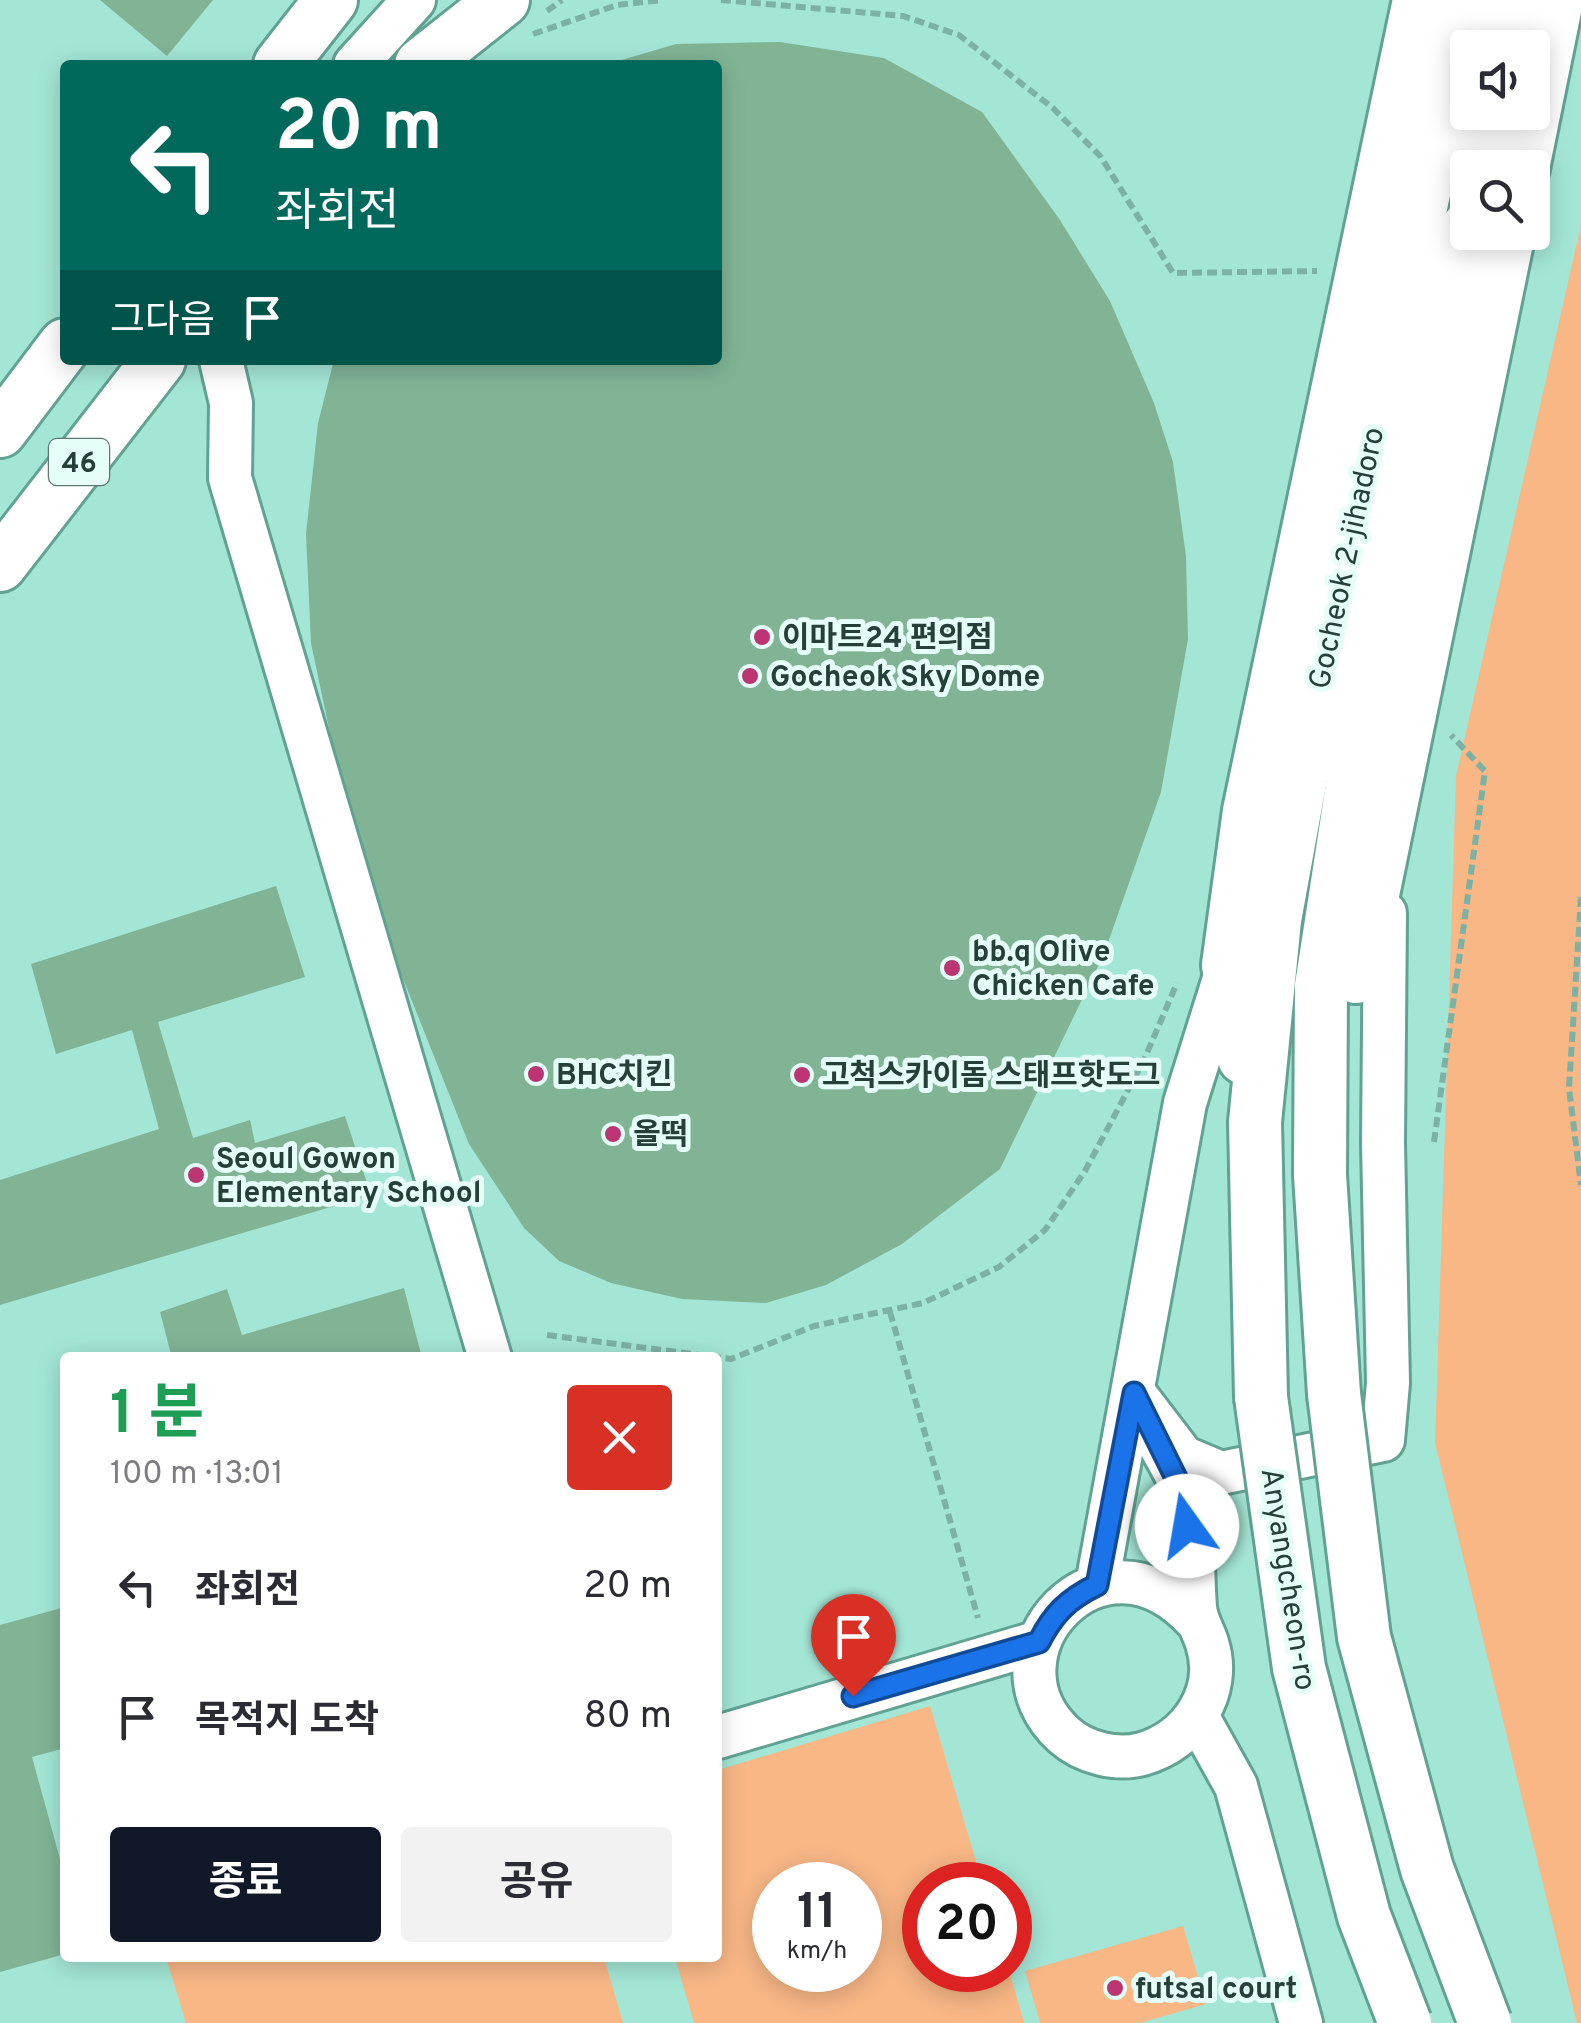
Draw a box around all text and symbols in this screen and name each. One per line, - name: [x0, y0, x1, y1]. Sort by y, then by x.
- map controls: [1450, 30, 1550, 250]
- button: sound: [1450, 30, 1550, 130]
- text: 20 m: [275, 86, 443, 175]
- icon: left: [110, 100, 240, 230]
- button: search: [1450, 150, 1550, 250]
- text: 좌회전: [275, 185, 399, 242]
- icon: arrive: [235, 290, 290, 345]
- text: 그다음: [110, 298, 215, 347]
- street label: Gocheok 2-jihadoro: [1303, 424, 1394, 693]
- road number: 46: [49, 439, 109, 485]
- place label: 이마트24 편의점: [782, 621, 993, 658]
- marker: 이마트24 편의점: [751, 626, 773, 648]
- place label: Gocheok Sky Dome: [770, 660, 1040, 697]
- marker: Gocheok Sky Dome: [739, 665, 761, 687]
- place label: bb.q Olive Chicken Cafe: [972, 935, 1155, 1006]
- marker: bb.q Olive Chicken Cafe: [941, 957, 963, 979]
- place label: BHC치킨: [556, 1058, 673, 1095]
- place label: 고척스카이돔 스태프핫도그: [822, 1059, 1161, 1096]
- marker: BHC치킨: [525, 1063, 547, 1085]
- marker: 고척스카이돔 스태프핫도그: [791, 1064, 813, 1086]
- place label: 올떡: [633, 1118, 688, 1155]
- marker: 올떡: [602, 1123, 624, 1145]
- place label: Seoul Gowon Elementary School: [216, 1142, 482, 1213]
- marker: Seoul Gowon Elementary School: [185, 1164, 207, 1186]
- text: 1 분: [110, 1379, 204, 1455]
- button: close: [567, 1385, 672, 1490]
- text: 100 m · 13:01: [110, 1455, 283, 1495]
- street label: Anyangcheon-ro: [1251, 1466, 1322, 1693]
- position arrow: [1135, 1474, 1239, 1578]
- icon: left: [110, 1560, 165, 1615]
- text: 20 m: [583, 1563, 672, 1612]
- text: 좌회전: [195, 1568, 300, 1617]
- pin: [811, 1594, 896, 1697]
- icon: arrive: [826, 1609, 881, 1664]
- icon: arrive: [110, 1690, 165, 1745]
- text: 80 m: [584, 1693, 672, 1742]
- text: 목적지 도착: [195, 1698, 379, 1747]
- button: 종료: [110, 1827, 381, 1942]
- button: 공유: [401, 1827, 672, 1942]
- speed limit sign: 20: [902, 1862, 1032, 1992]
- text: 11: [797, 1883, 837, 1946]
- text: km/h: [787, 1936, 847, 1968]
- place label: futsal court: [1135, 1972, 1297, 2009]
- marker: futsal court: [1104, 1977, 1126, 1999]

